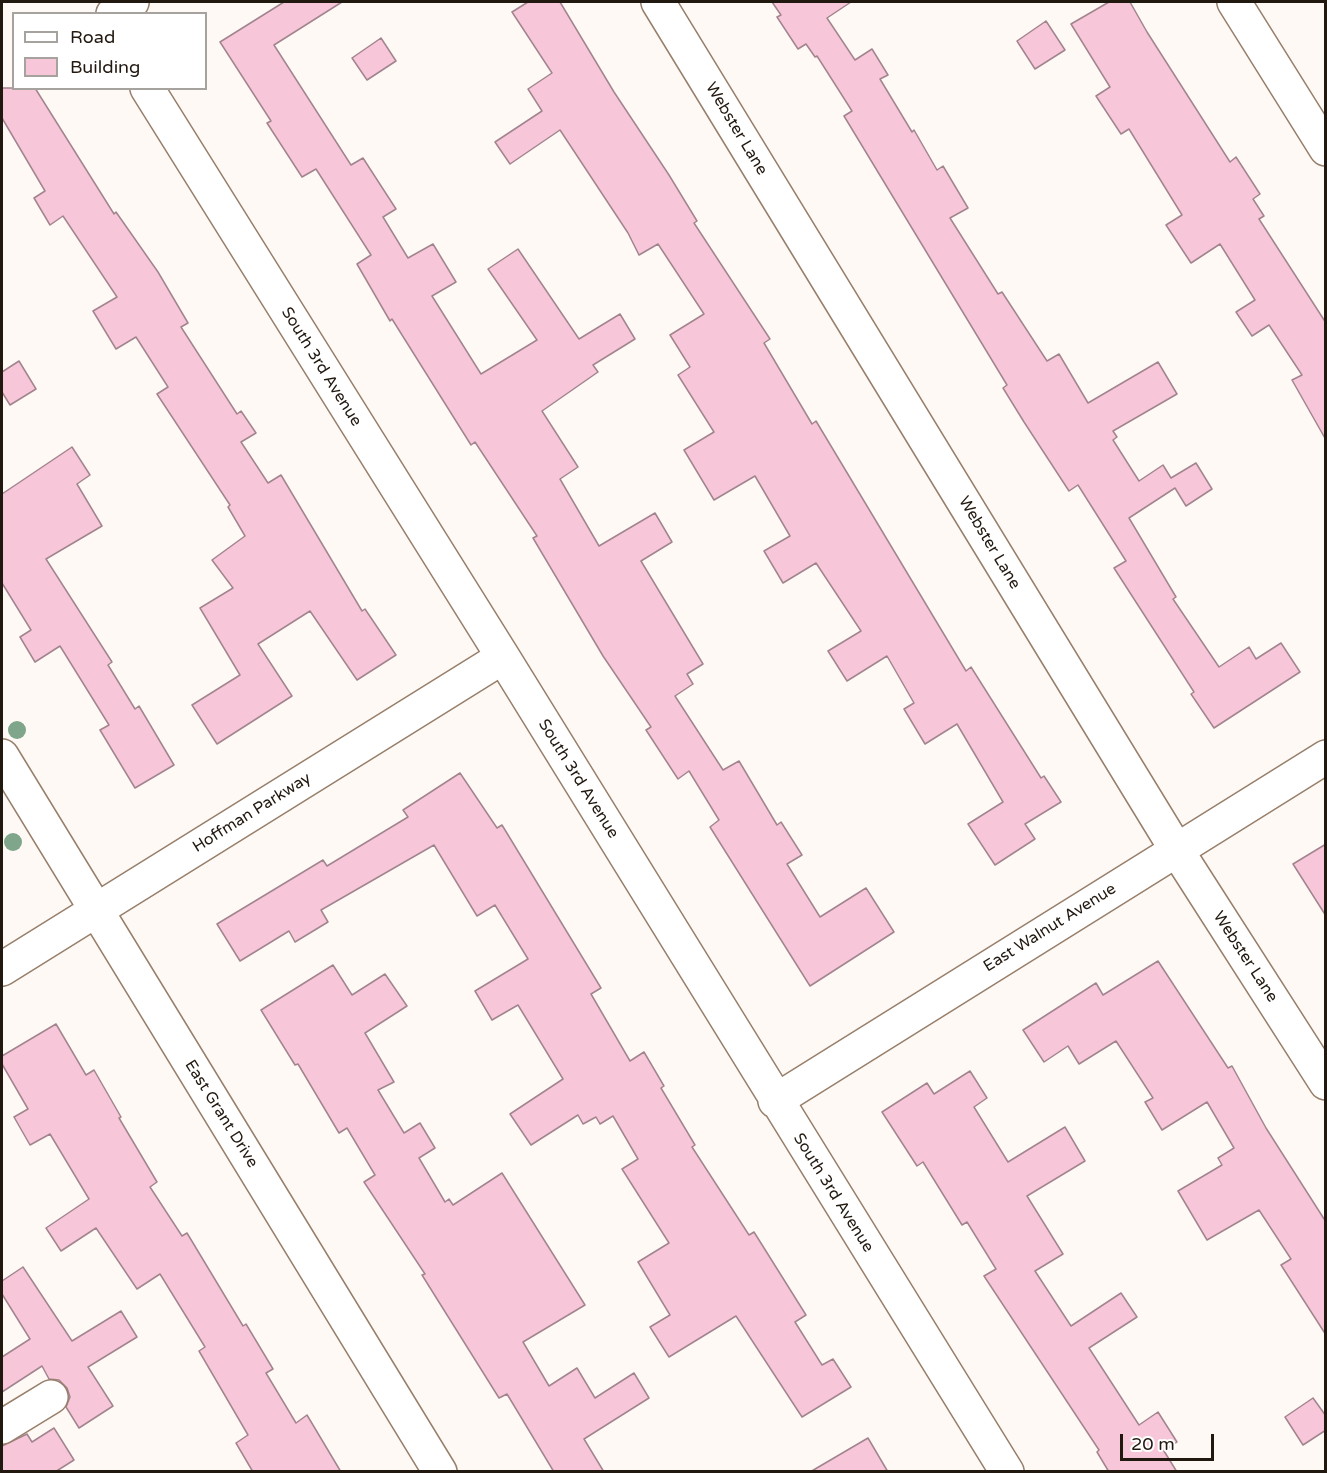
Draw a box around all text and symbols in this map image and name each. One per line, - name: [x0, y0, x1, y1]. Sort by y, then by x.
- legend: [12, 12, 207, 90]
- text: Road: [70, 26, 115, 48]
- text: Building: [70, 56, 140, 78]
- street label: Webster Lane: [701, 79, 771, 179]
- street label: South 3rd Avenue: [277, 304, 365, 430]
- street label: Webster Lane: [954, 493, 1024, 593]
- street label: South 3rd Avenue: [534, 716, 622, 842]
- street label: Hoffman Parkway: [189, 769, 315, 857]
- street label: East Walnut Avenue: [980, 879, 1120, 977]
- street label: Webster Lane: [1208, 908, 1282, 1006]
- street label: East Grant Drive: [180, 1057, 262, 1171]
- street label: South 3rd Avenue: [789, 1130, 877, 1256]
- scale bar: [1123, 1422, 1218, 1460]
- text: 20 m: [1131, 1433, 1175, 1455]

